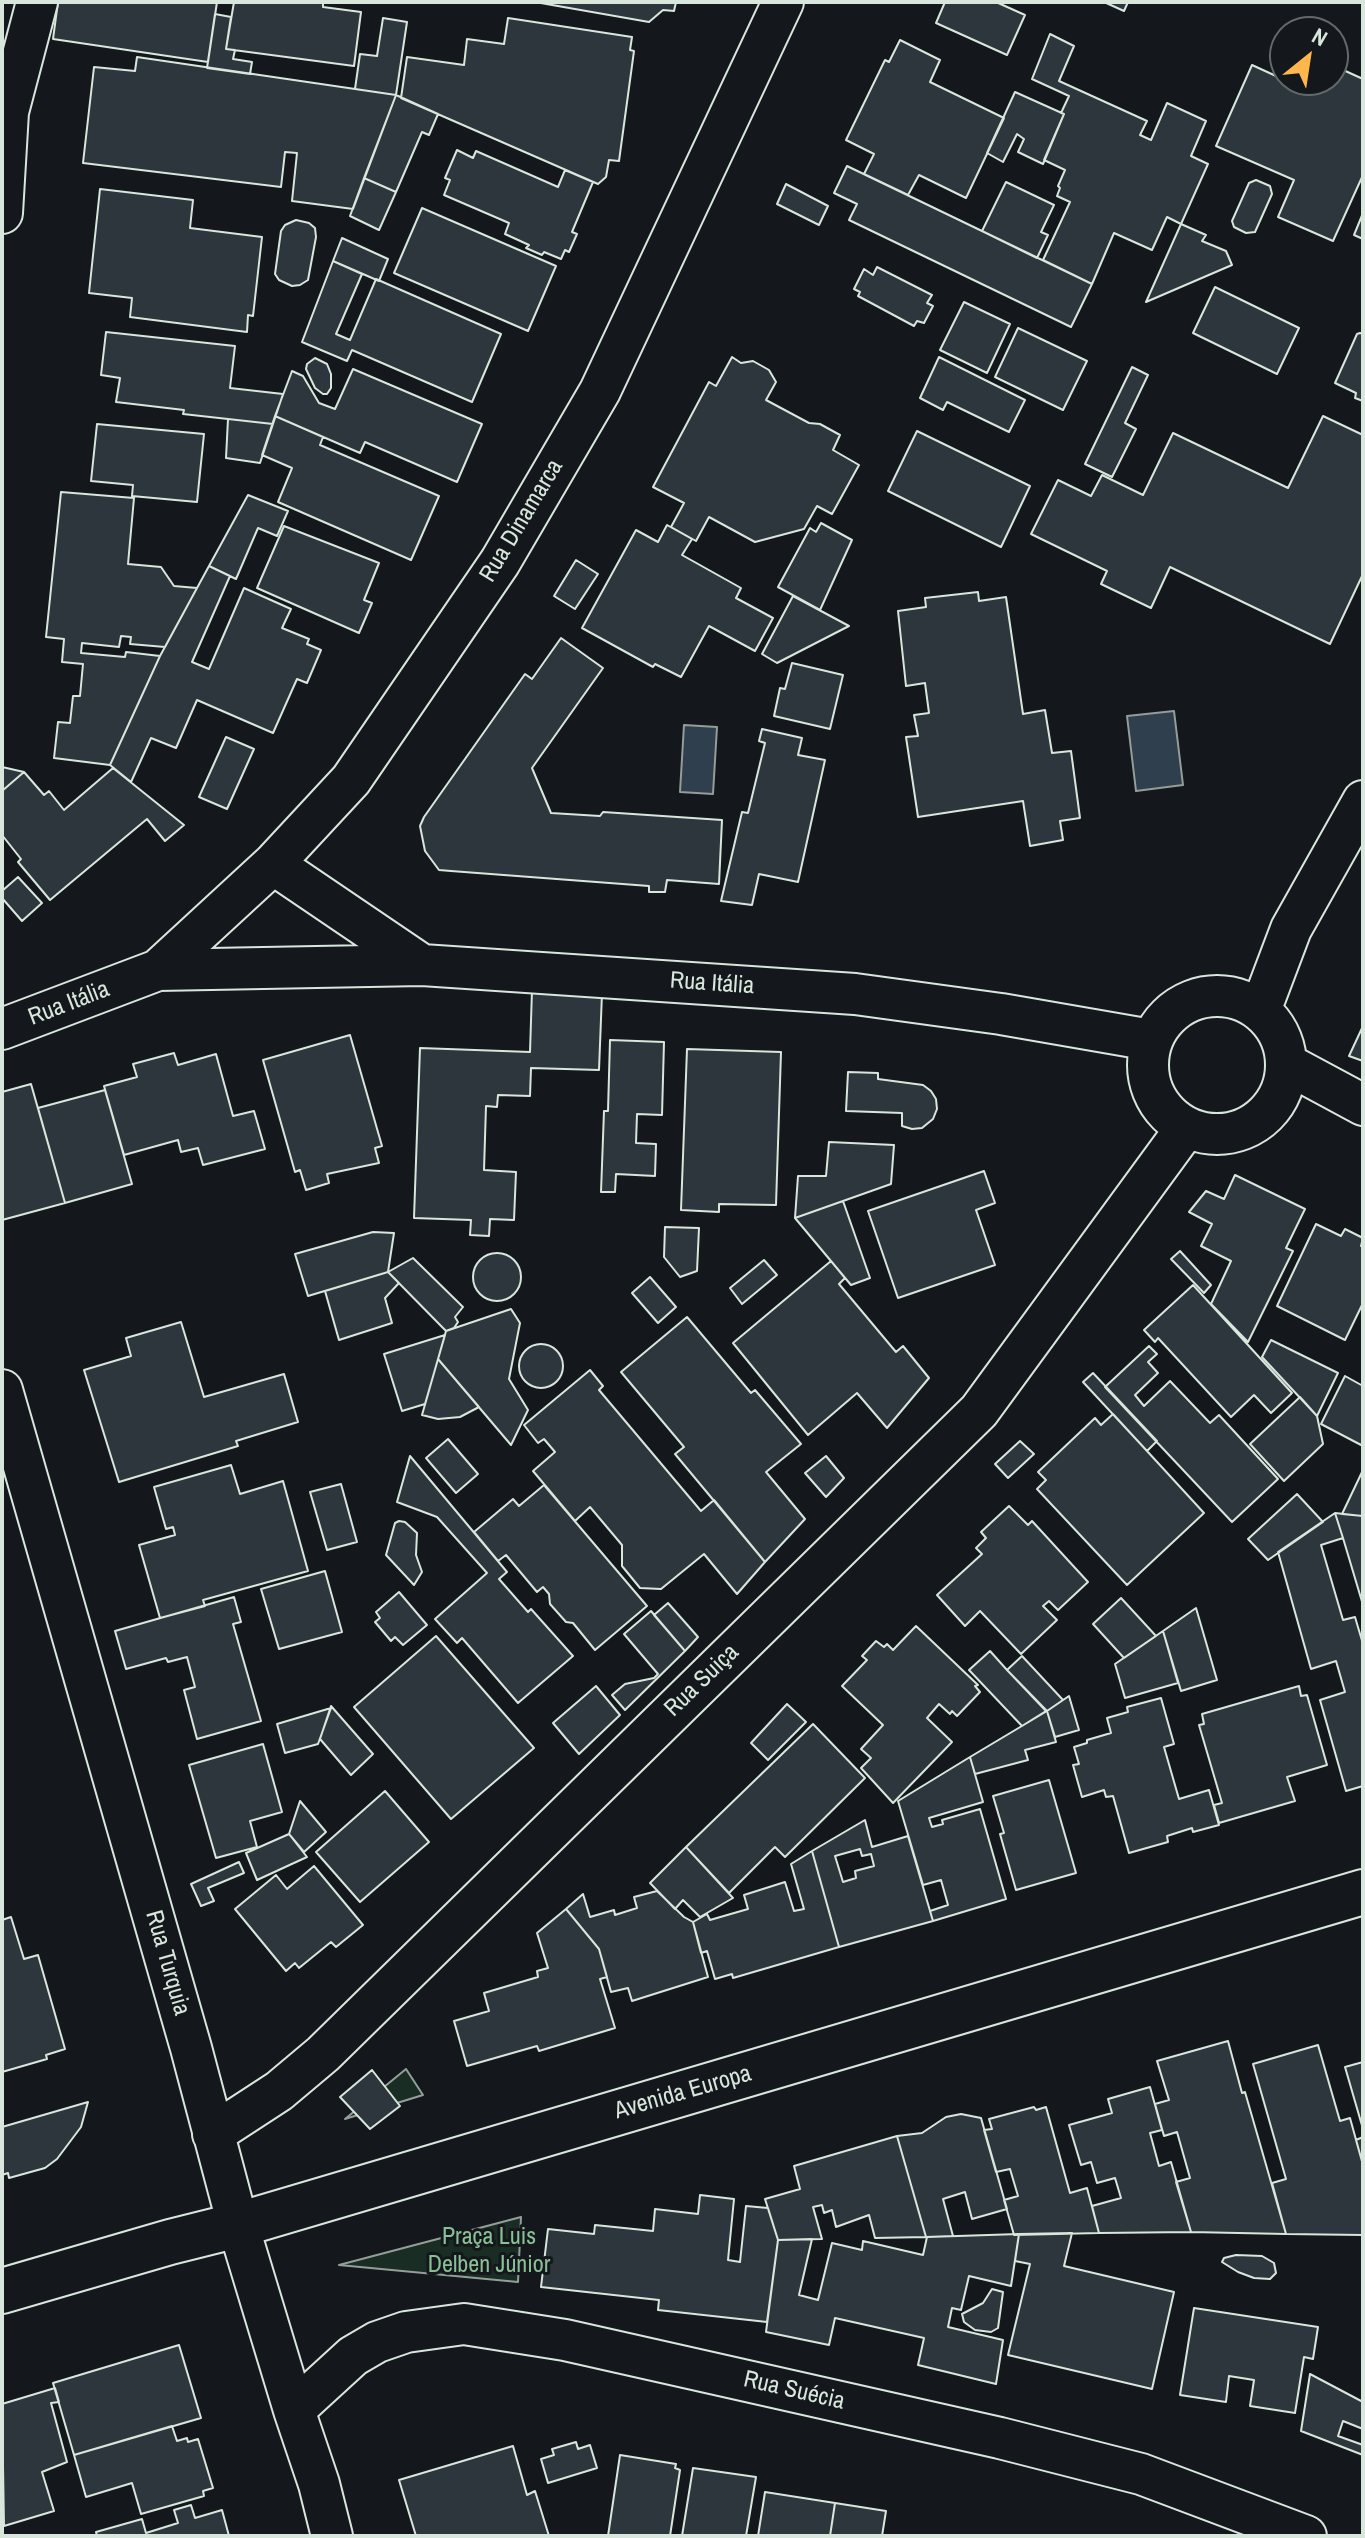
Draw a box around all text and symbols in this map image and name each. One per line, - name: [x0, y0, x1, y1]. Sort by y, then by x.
- north arrow: [1269, 16, 1349, 96]
- text: N: [1307, 21, 1333, 53]
- street label: Rua Dinamarca: [474, 455, 570, 587]
- street label: Rua Itália: [669, 967, 755, 1001]
- street label: Rua Itália: [25, 975, 113, 1033]
- street label: Rua Suiça: [659, 1639, 745, 1723]
- street label: Rua Turquia: [138, 1907, 196, 2019]
- street label: Avenida Europa: [611, 2060, 755, 2126]
- park label: Praça Luis Delben Júnior: [428, 2224, 550, 2280]
- street label: Rua Suécia: [741, 2365, 847, 2417]

